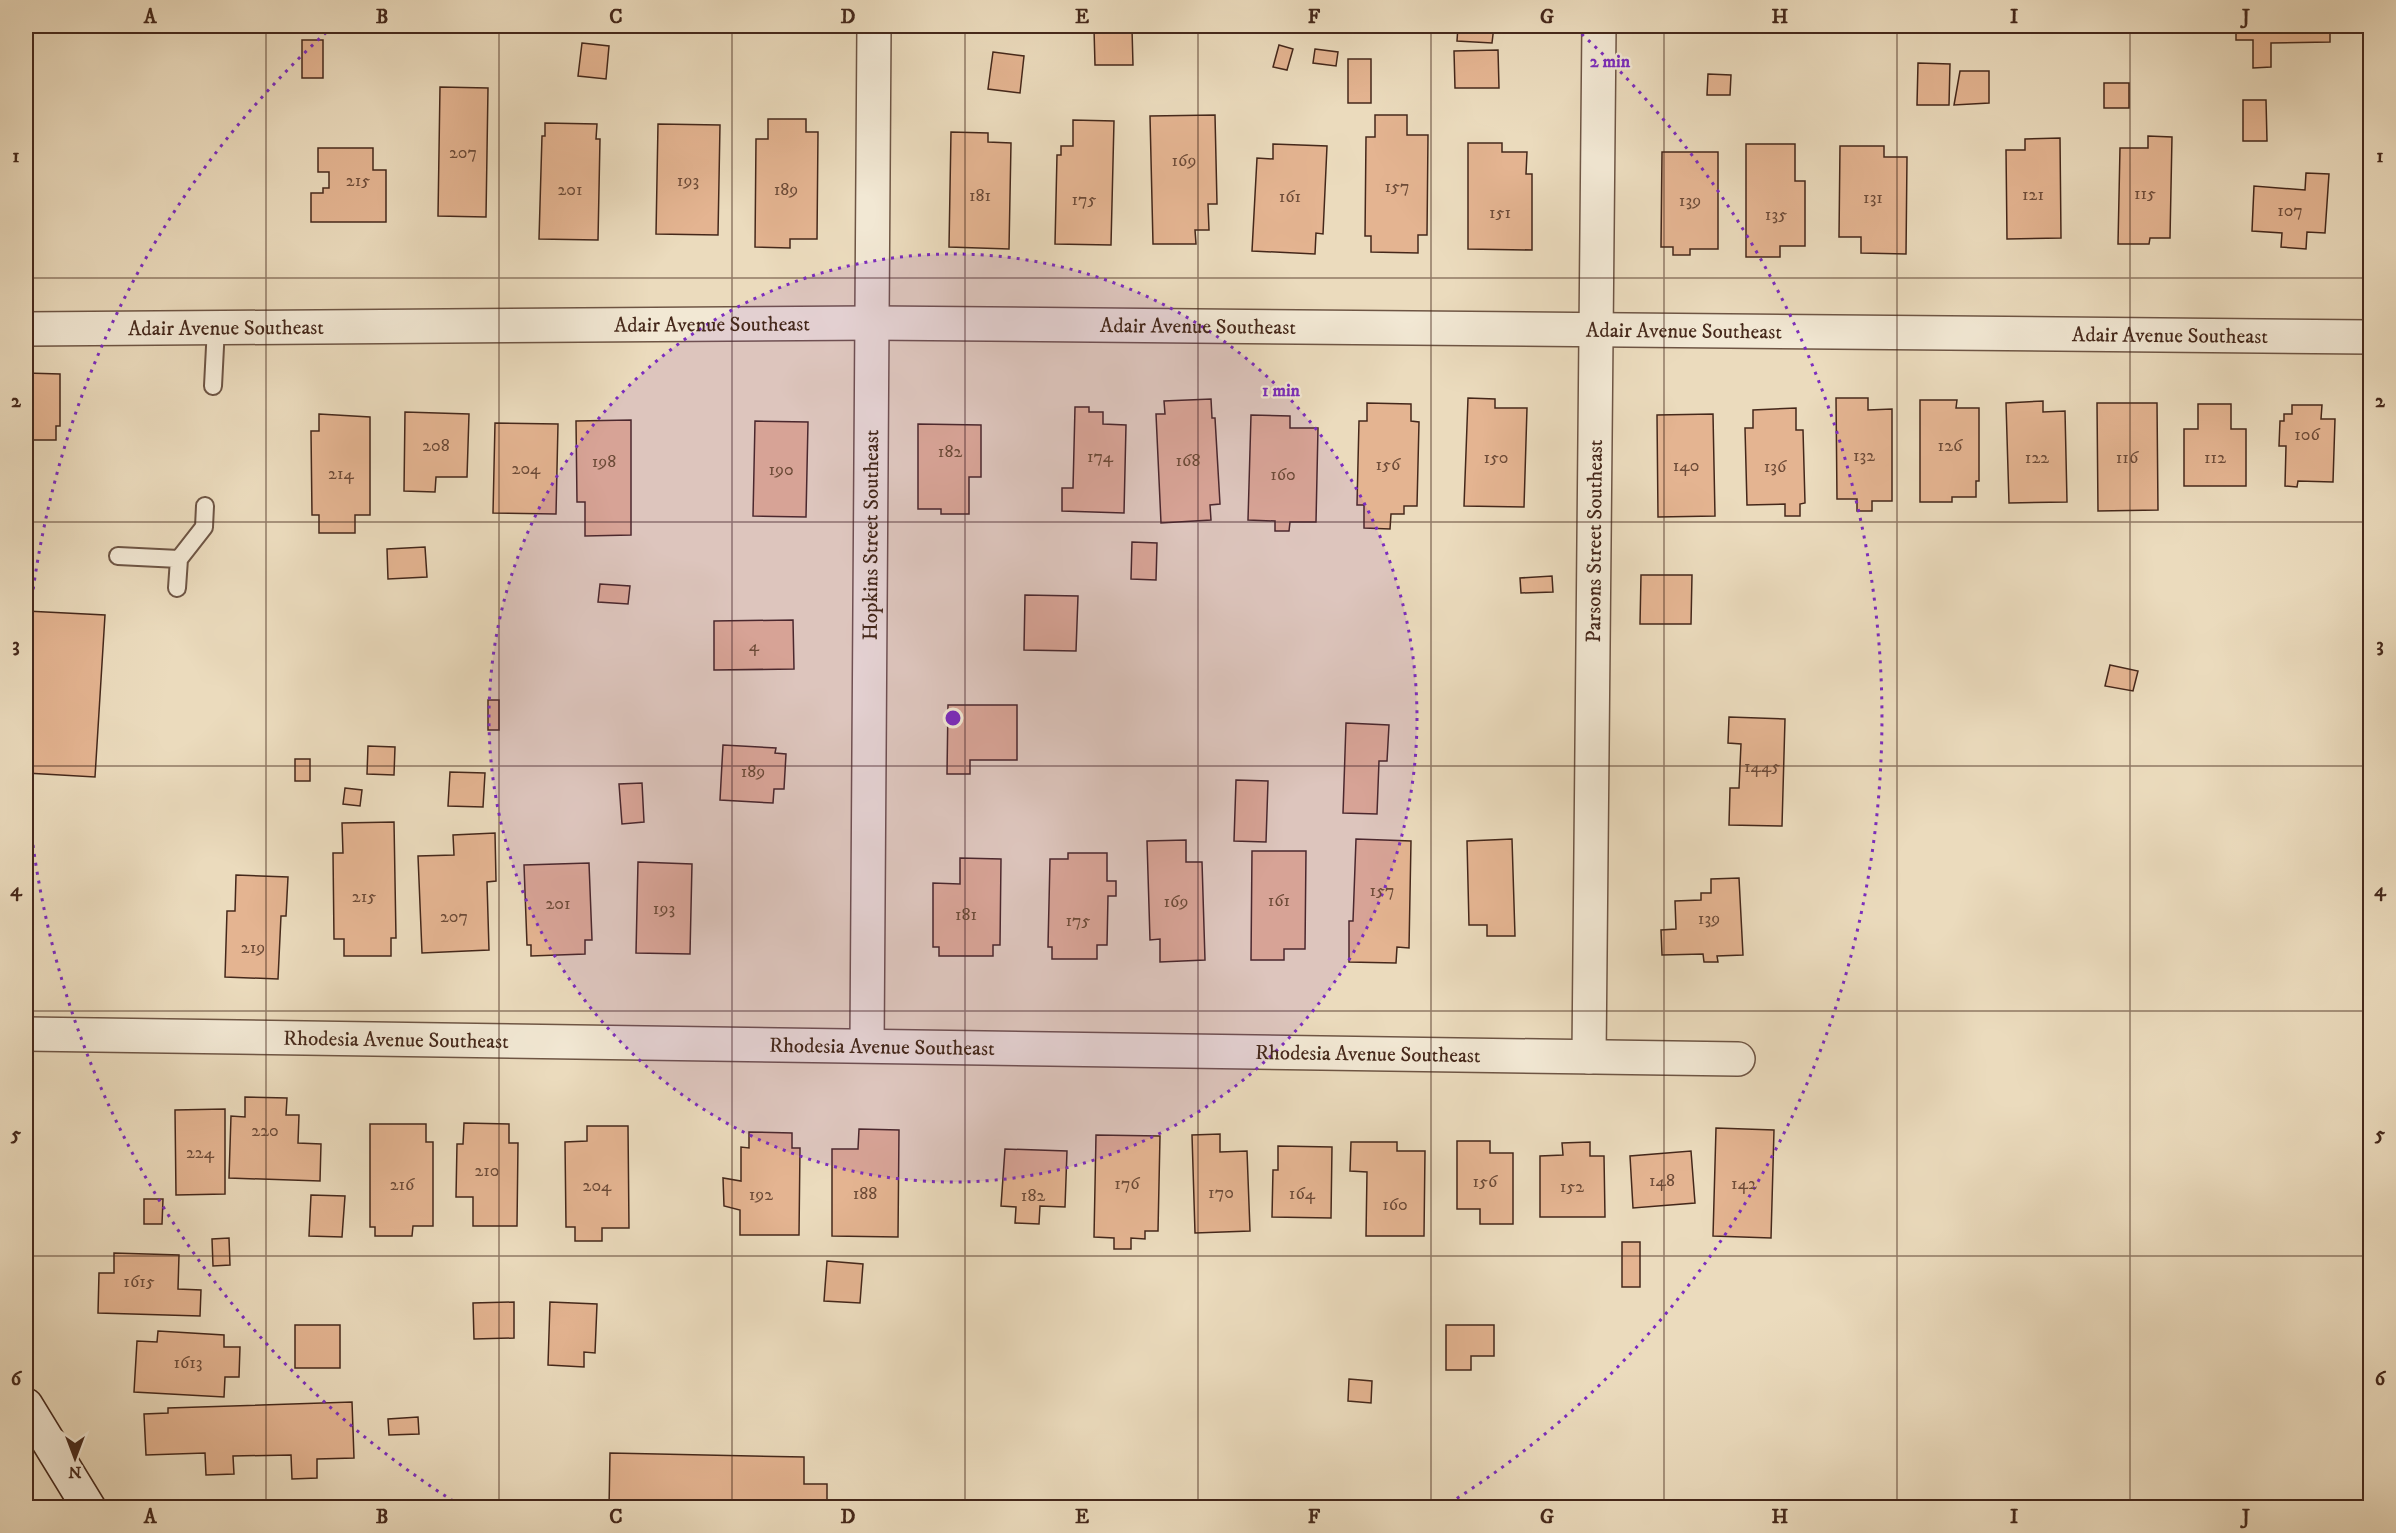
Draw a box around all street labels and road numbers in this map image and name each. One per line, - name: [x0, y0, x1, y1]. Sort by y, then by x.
- street label: Adair Avenue Southeast: [614, 311, 810, 339]
- street label: Adair Avenue Southeast: [1100, 313, 1296, 341]
- street label: Adair Avenue Southeast: [128, 315, 324, 342]
- street label: Adair Avenue Southeast: [1586, 318, 1782, 346]
- street label: Adair Avenue Southeast: [2072, 322, 2268, 350]
- street label: Hopkins Street Southeast: [858, 429, 885, 641]
- street label: Parsons Street Southeast: [1581, 439, 1609, 643]
- street label: Rhodesia Avenue Southeast: [283, 1026, 509, 1055]
- street label: Rhodesia Avenue Southeast: [769, 1033, 995, 1062]
- street label: Rhodesia Avenue Southeast: [1255, 1040, 1481, 1069]

